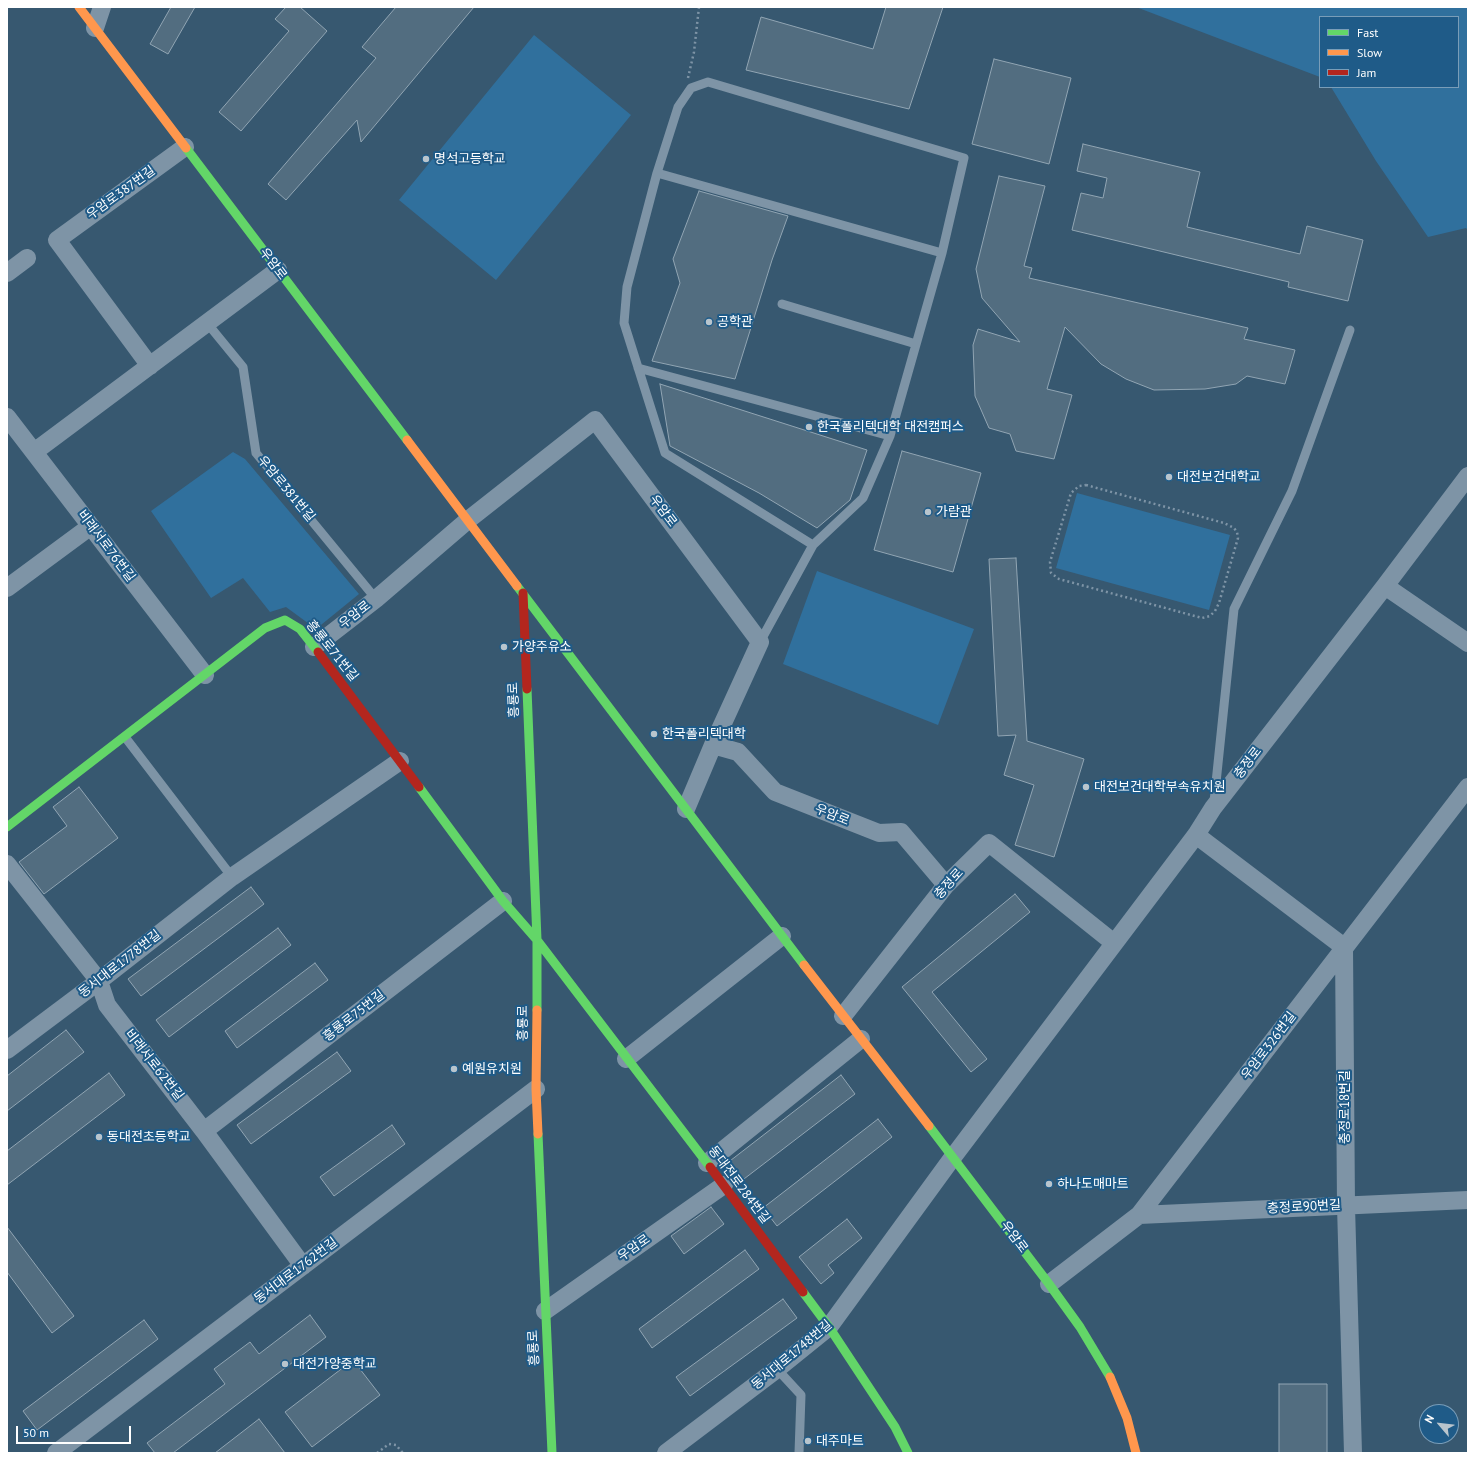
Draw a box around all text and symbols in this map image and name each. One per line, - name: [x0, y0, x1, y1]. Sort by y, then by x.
- legend: [1319, 16, 1459, 88]
- text: Fast: [1357, 25, 1378, 40]
- text: Slow: [1357, 45, 1382, 60]
- text: Jam: [1357, 65, 1376, 80]
- place label: 명석고등학교: [434, 151, 506, 167]
- marker: 명석고등학교: [421, 154, 431, 164]
- street label: 우암로387번길: [84, 163, 158, 223]
- street label: 우암로: [256, 245, 290, 283]
- place label: 공학관: [717, 314, 753, 330]
- marker: 공학관: [704, 317, 714, 327]
- place label: 한국폴리텍대학 대전캠퍼스: [817, 419, 964, 435]
- marker: 한국폴리텍대학 대전캠퍼스: [804, 422, 814, 432]
- street label: 우암로381번길: [254, 453, 318, 525]
- place label: 대전보건대학교: [1177, 469, 1261, 485]
- marker: 대전보건대학교: [1164, 472, 1174, 482]
- street label: 우암로: [646, 492, 680, 530]
- place label: 가람관: [936, 504, 972, 520]
- street label: 비래서로76번길: [74, 507, 138, 585]
- marker: 가람관: [923, 507, 933, 517]
- street label: 우암로: [336, 598, 374, 632]
- street label: 흥룡로71번길: [303, 617, 361, 685]
- place label: 가양주유소: [512, 639, 572, 655]
- marker: 가양주유소: [499, 642, 509, 652]
- street label: 흥룡로: [506, 682, 522, 718]
- place label: 한국폴리텍대학: [662, 726, 746, 742]
- marker: 한국폴리텍대학: [649, 729, 659, 739]
- street label: 충정로: [1231, 744, 1265, 782]
- place label: 대전보건대학부속유치원: [1094, 779, 1226, 795]
- marker: 대전보건대학부속유치원: [1081, 782, 1091, 792]
- street label: 우암로: [812, 801, 852, 829]
- street label: 충정로: [931, 865, 967, 903]
- street label: 동서대로1778번길: [76, 927, 164, 1001]
- street label: 흥룡로75번길: [320, 987, 388, 1045]
- street label: 흥룡로: [515, 1005, 531, 1041]
- street label: 우암로326번길: [1238, 1009, 1300, 1083]
- street label: 비래서로62번길: [121, 1026, 187, 1104]
- place label: 예원유치원: [462, 1061, 522, 1077]
- marker: 예원유치원: [449, 1064, 459, 1074]
- street label: 충정로18번길: [1337, 1070, 1353, 1144]
- place label: 동대전초등학교: [107, 1129, 191, 1145]
- marker: 동대전초등학교: [94, 1132, 104, 1142]
- street label: 동대전로284번길: [705, 1143, 773, 1227]
- place label: 하나도매마트: [1057, 1176, 1129, 1192]
- marker: 하나도매마트: [1044, 1179, 1054, 1189]
- street label: 충정로90번길: [1267, 1197, 1341, 1217]
- street label: 우암로: [997, 1218, 1031, 1256]
- street label: 우암로: [615, 1231, 653, 1265]
- street label: 동서대로1762번길: [251, 1235, 341, 1307]
- street label: 동서대로1748번길: [749, 1317, 835, 1393]
- street label: 흥룡로: [525, 1330, 543, 1366]
- place label: 대전가양중학교: [293, 1356, 377, 1372]
- marker: 대전가양중학교: [280, 1359, 290, 1369]
- north arrow: [1419, 1404, 1459, 1444]
- text: N: [1421, 1412, 1437, 1425]
- scale bar: [18, 1418, 133, 1444]
- text: 50 m: [23, 1425, 49, 1440]
- place label: 대주마트: [816, 1433, 864, 1449]
- marker: 대주마트: [803, 1436, 813, 1446]

